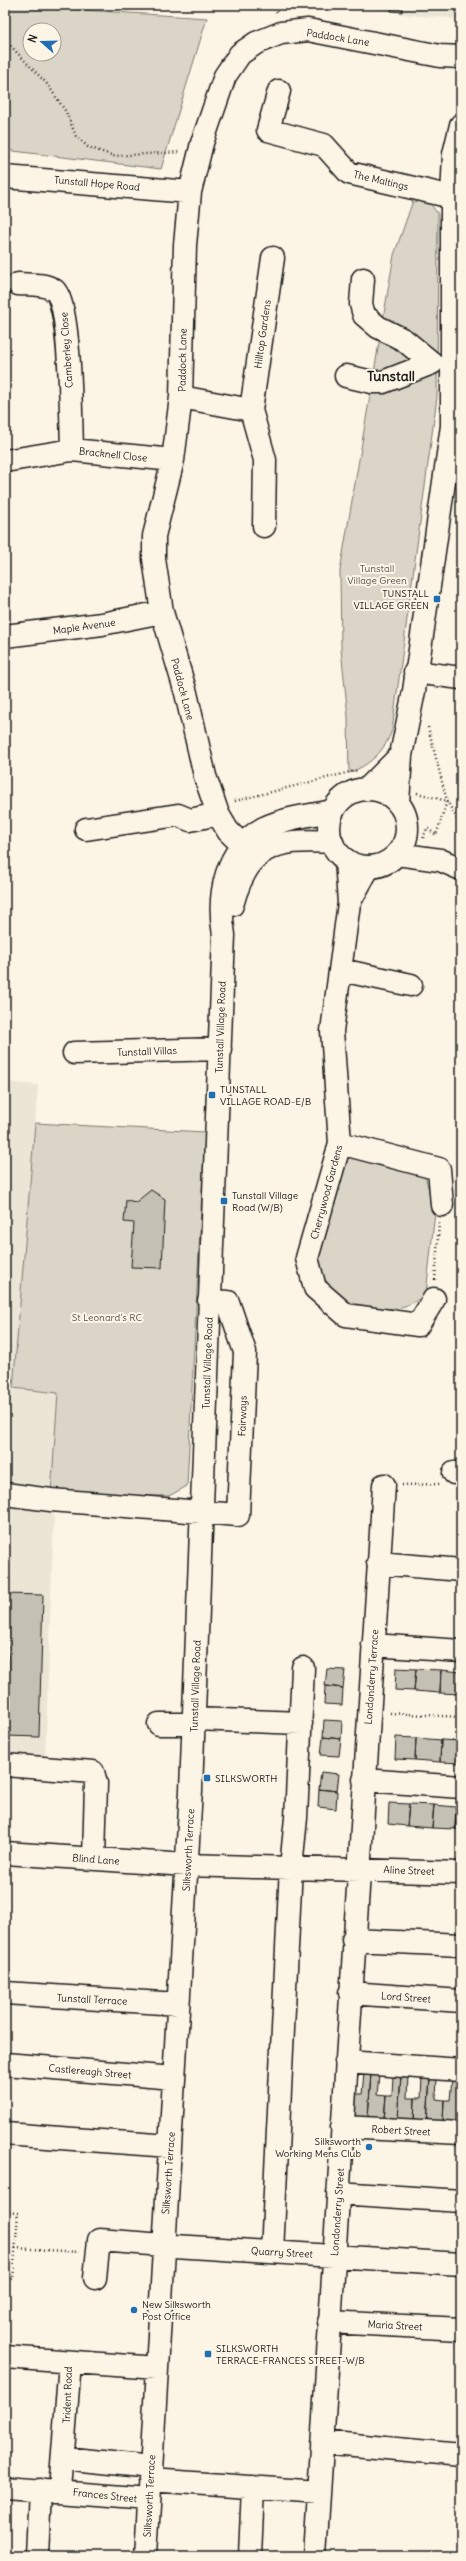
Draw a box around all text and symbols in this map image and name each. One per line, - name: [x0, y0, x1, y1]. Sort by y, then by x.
- north arrow: [22, 22, 62, 62]
- street label: Paddock Lane: [305, 26, 370, 49]
- text: N: [25, 33, 40, 45]
- street label: The Maltings: [352, 168, 410, 193]
- street label: Tunstall Hope Road: [53, 173, 141, 194]
- street label: Hilltop Gardens: [251, 298, 274, 369]
- street label: Camberley Close: [57, 312, 76, 388]
- street label: Paddock Lane: [175, 328, 190, 392]
- district label: Tunstall: [367, 367, 415, 385]
- street label: Bracknell Close: [78, 444, 148, 465]
- park label: Tunstall Village Green: [347, 562, 407, 587]
- place label: TUNSTALL VILLAGE GREEN: [353, 587, 430, 612]
- marker: TUNSTALL VILLAGE GREEN: [432, 594, 442, 604]
- street label: Maple Avenue: [52, 616, 116, 637]
- street label: Paddock Lane: [168, 657, 197, 722]
- street label: Tunstall Village Road: [212, 981, 229, 1073]
- street label: Tunstall Villas: [117, 1044, 178, 1059]
- place label: TUNSTALL VILLAGE ROAD-E/B: [220, 1083, 312, 1108]
- marker: TUNSTALL VILLAGE ROAD-E/B: [207, 1090, 217, 1100]
- street label: Cherrywood Gardens: [308, 1143, 345, 1241]
- place label: Tunstall Village Road (W/B): [232, 1189, 298, 1214]
- marker: Tunstall Village Road (W/B): [219, 1196, 229, 1206]
- park label: St Leonard's RC: [72, 1311, 143, 1324]
- street label: Tunstall Village Road: [199, 1317, 216, 1409]
- street label: Fairways: [235, 1395, 250, 1437]
- street label: Londonderry Terrace: [362, 1629, 381, 1725]
- street label: Tunstall Village Road: [187, 1640, 204, 1732]
- place label: SILKSWORTH: [215, 1772, 277, 1785]
- marker: SILKSWORTH: [202, 1773, 212, 1783]
- street label: Silksworth Terrace: [180, 1808, 197, 1892]
- street label: Blind Lane: [72, 1851, 120, 1868]
- street label: Aline Street: [383, 1863, 435, 1878]
- street label: Lord Street: [381, 1989, 432, 2006]
- street label: Tunstall Terrace: [56, 1991, 128, 2008]
- street label: Castlereagh Street: [48, 2061, 132, 2082]
- street label: Robert Street: [371, 2122, 432, 2139]
- street label: Silksworth Terrace: [159, 2131, 178, 2215]
- place label: Silksworth Working Mens Club: [275, 2135, 361, 2160]
- marker: Silksworth Working Mens Club: [364, 2142, 374, 2152]
- street label: Londonderry Street: [328, 2167, 347, 2256]
- street label: Quarry Street: [251, 2244, 314, 2261]
- place label: New Silksworth Post Office: [142, 2298, 211, 2323]
- marker: New Silksworth Post Office: [129, 2305, 139, 2315]
- street label: Maria Street: [367, 2318, 423, 2333]
- place label: SILKSWORTH TERRACE-FRANCES STREET-W/B: [216, 2342, 365, 2367]
- marker: SILKSWORTH TERRACE-FRANCES STREET-W/B: [203, 2349, 213, 2359]
- street label: Trident Road: [60, 2366, 75, 2424]
- street label: Silksworth Terrace: [141, 2454, 158, 2538]
- street label: Frances Street: [72, 2486, 138, 2505]

